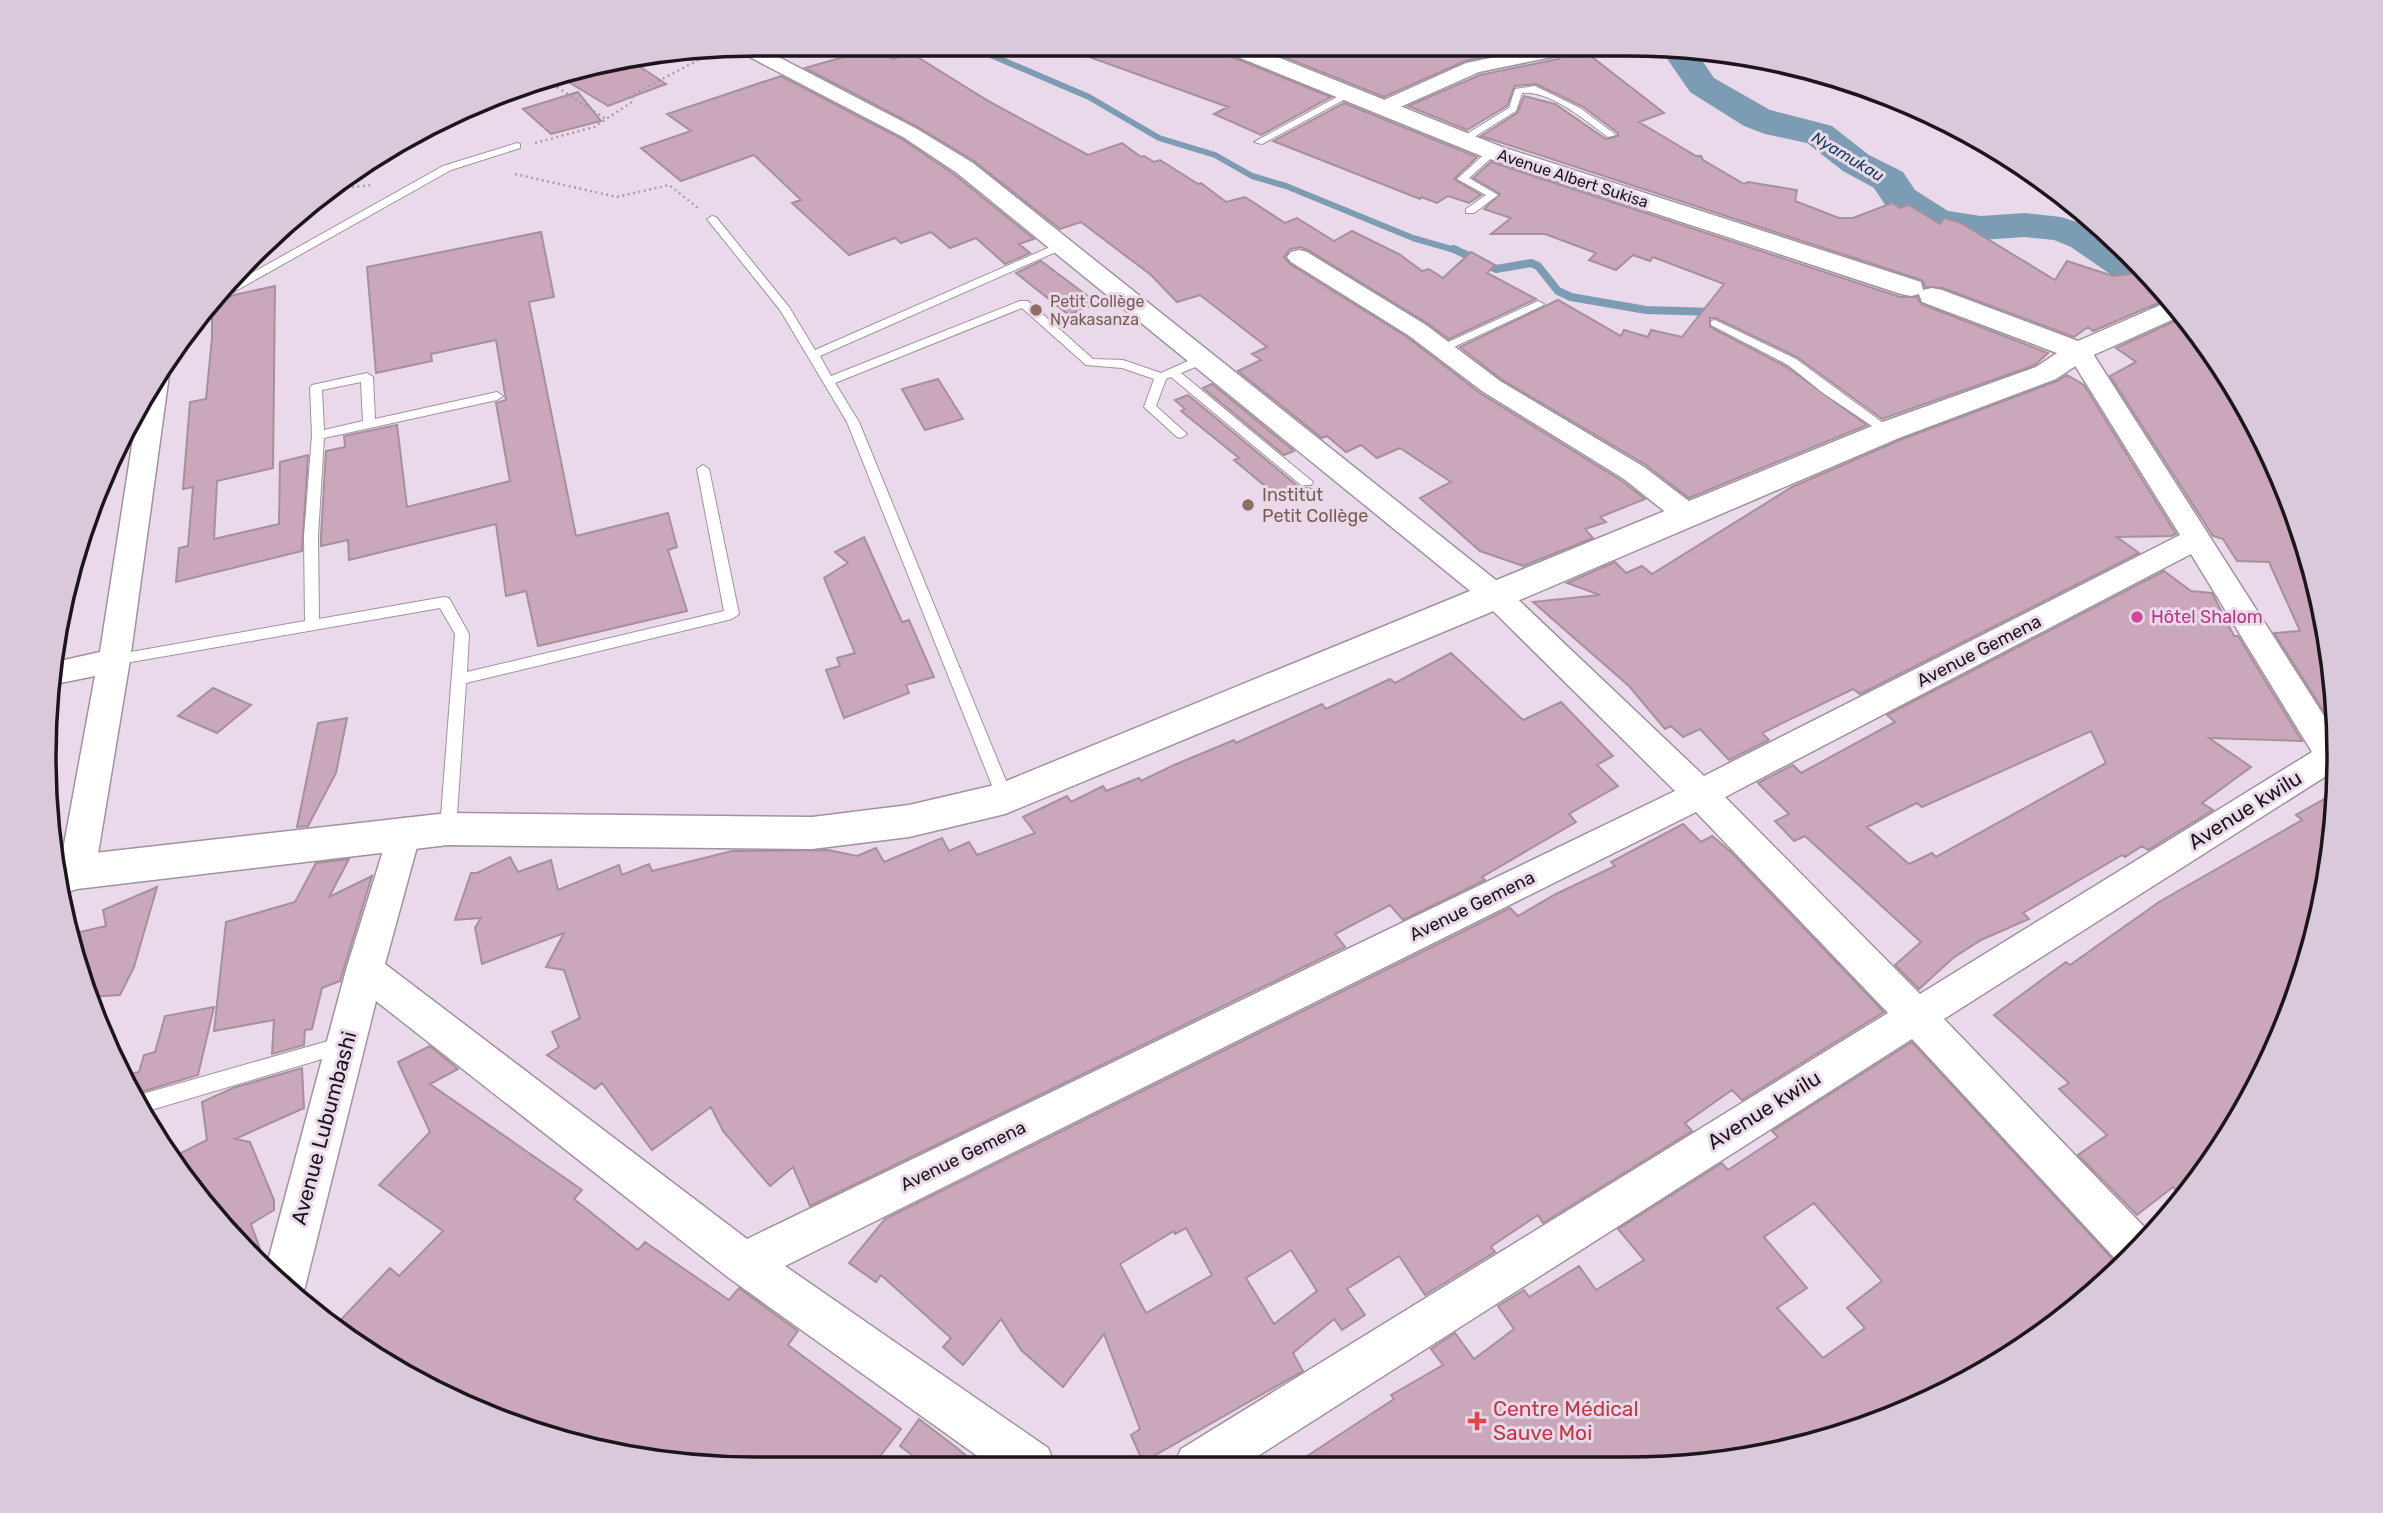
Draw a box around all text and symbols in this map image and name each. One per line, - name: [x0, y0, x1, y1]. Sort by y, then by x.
- water label: Nyamukau: [1808, 128, 1887, 186]
- street label: Avenue Albert Sukisa: [1495, 145, 1651, 212]
- place label: Petit Collège Nyakasanza: [1050, 292, 1145, 329]
- marker: Petit Collège Nyakasanza: [1028, 302, 1044, 318]
- place label: Institut Petit Collège: [1262, 484, 1368, 527]
- marker: Institut Petit Collège: [1240, 497, 1256, 513]
- place label: Hôtel Shalom: [2151, 606, 2263, 628]
- marker: Hôtel Shalom: [2129, 609, 2145, 625]
- street label: Avenue Gemena: [1913, 610, 2045, 692]
- street label: Avenue kwilu: [2183, 765, 2306, 854]
- street label: Avenue Gemena: [1406, 866, 1538, 946]
- street label: Avenue Lubumbashi: [286, 1028, 361, 1227]
- street label: Avenue kwilu: [1702, 1065, 1825, 1154]
- street label: Avenue Gemena: [897, 1116, 1029, 1196]
- place label: Centre Médical Sauve Moi: [1493, 1396, 1639, 1445]
- marker: Centre Médical Sauve Moi: [1467, 1411, 1487, 1431]

